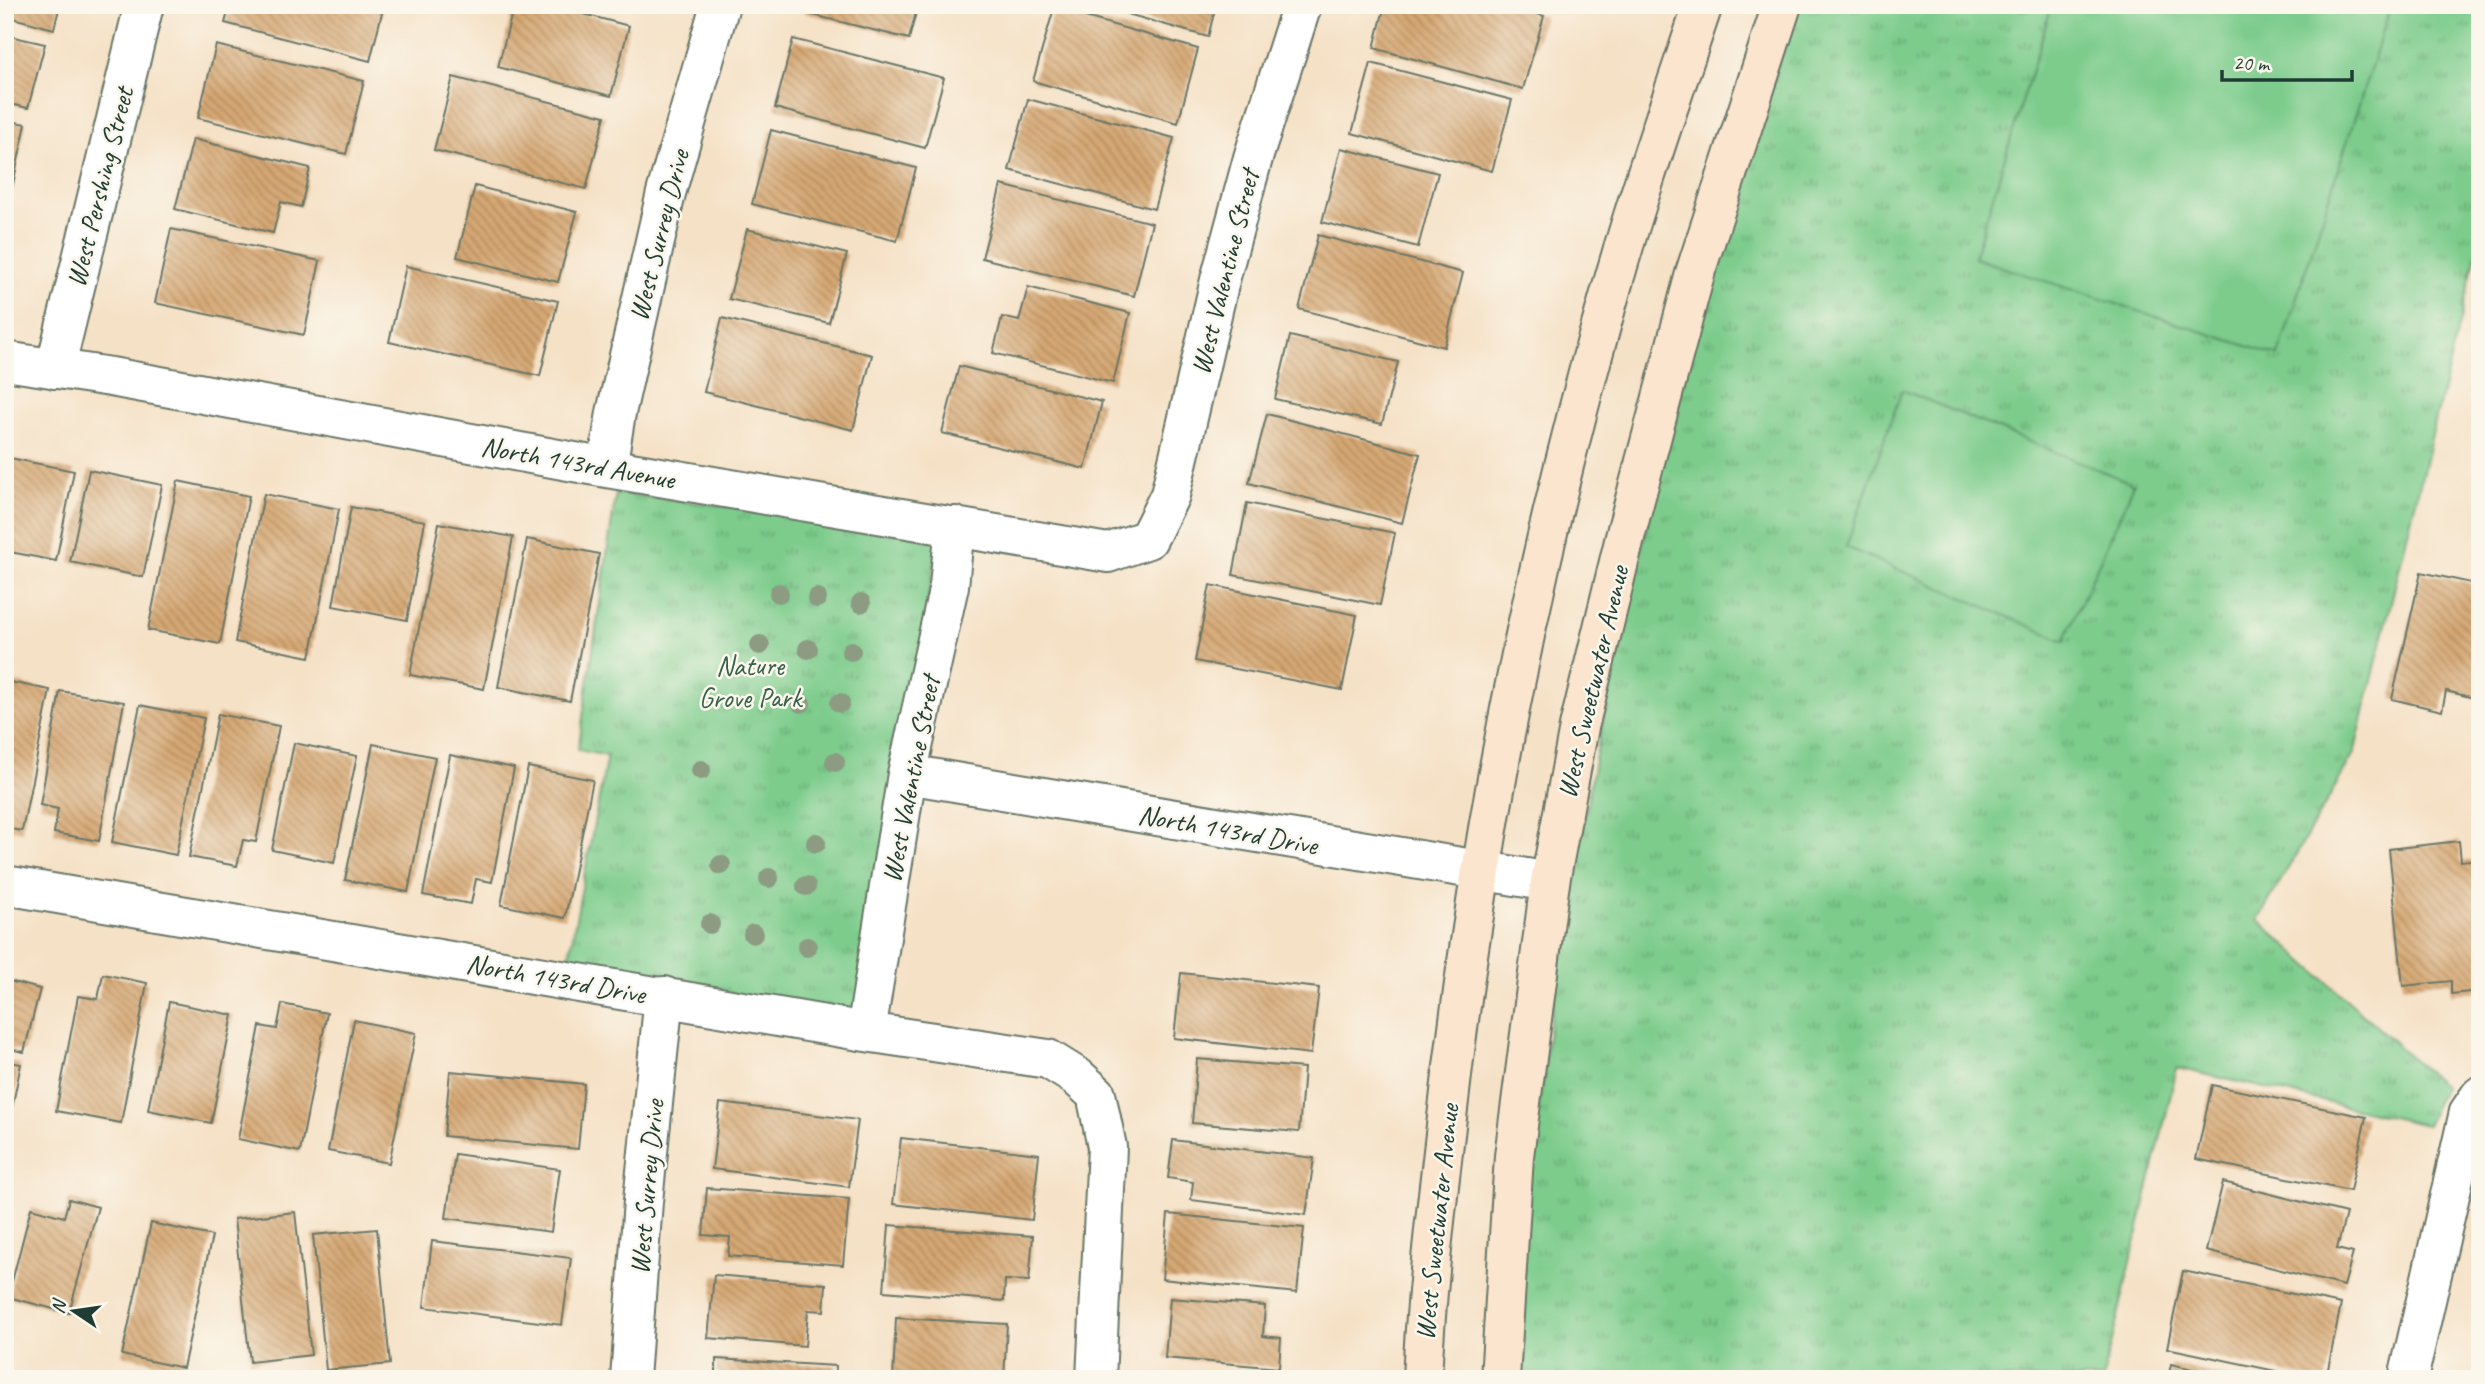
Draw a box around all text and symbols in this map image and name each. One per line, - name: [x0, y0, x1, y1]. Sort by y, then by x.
- scale bar: [2222, 38, 2352, 82]
- text: 20 m: [2233, 50, 2271, 76]
- street label: West Pershing Street: [58, 81, 142, 290]
- street label: West Surrey Drive: [620, 144, 697, 324]
- street label: West Valentine Street: [1182, 163, 1268, 378]
- street label: North 143rd Avenue: [479, 428, 679, 497]
- street label: West Sweetwater Avenue: [1549, 561, 1637, 802]
- park label: Nature Grove Park: [699, 648, 804, 715]
- street label: West Valentine Street: [873, 669, 948, 885]
- street label: North 143rd Drive: [1136, 797, 1322, 863]
- street label: North 143rd Drive: [464, 946, 650, 1012]
- street label: West Surrey Drive: [621, 1097, 672, 1276]
- street label: West Sweetwater Avenue: [1407, 1100, 1466, 1342]
- north arrow: [38, 1276, 108, 1346]
- text: N: [45, 1296, 72, 1316]

